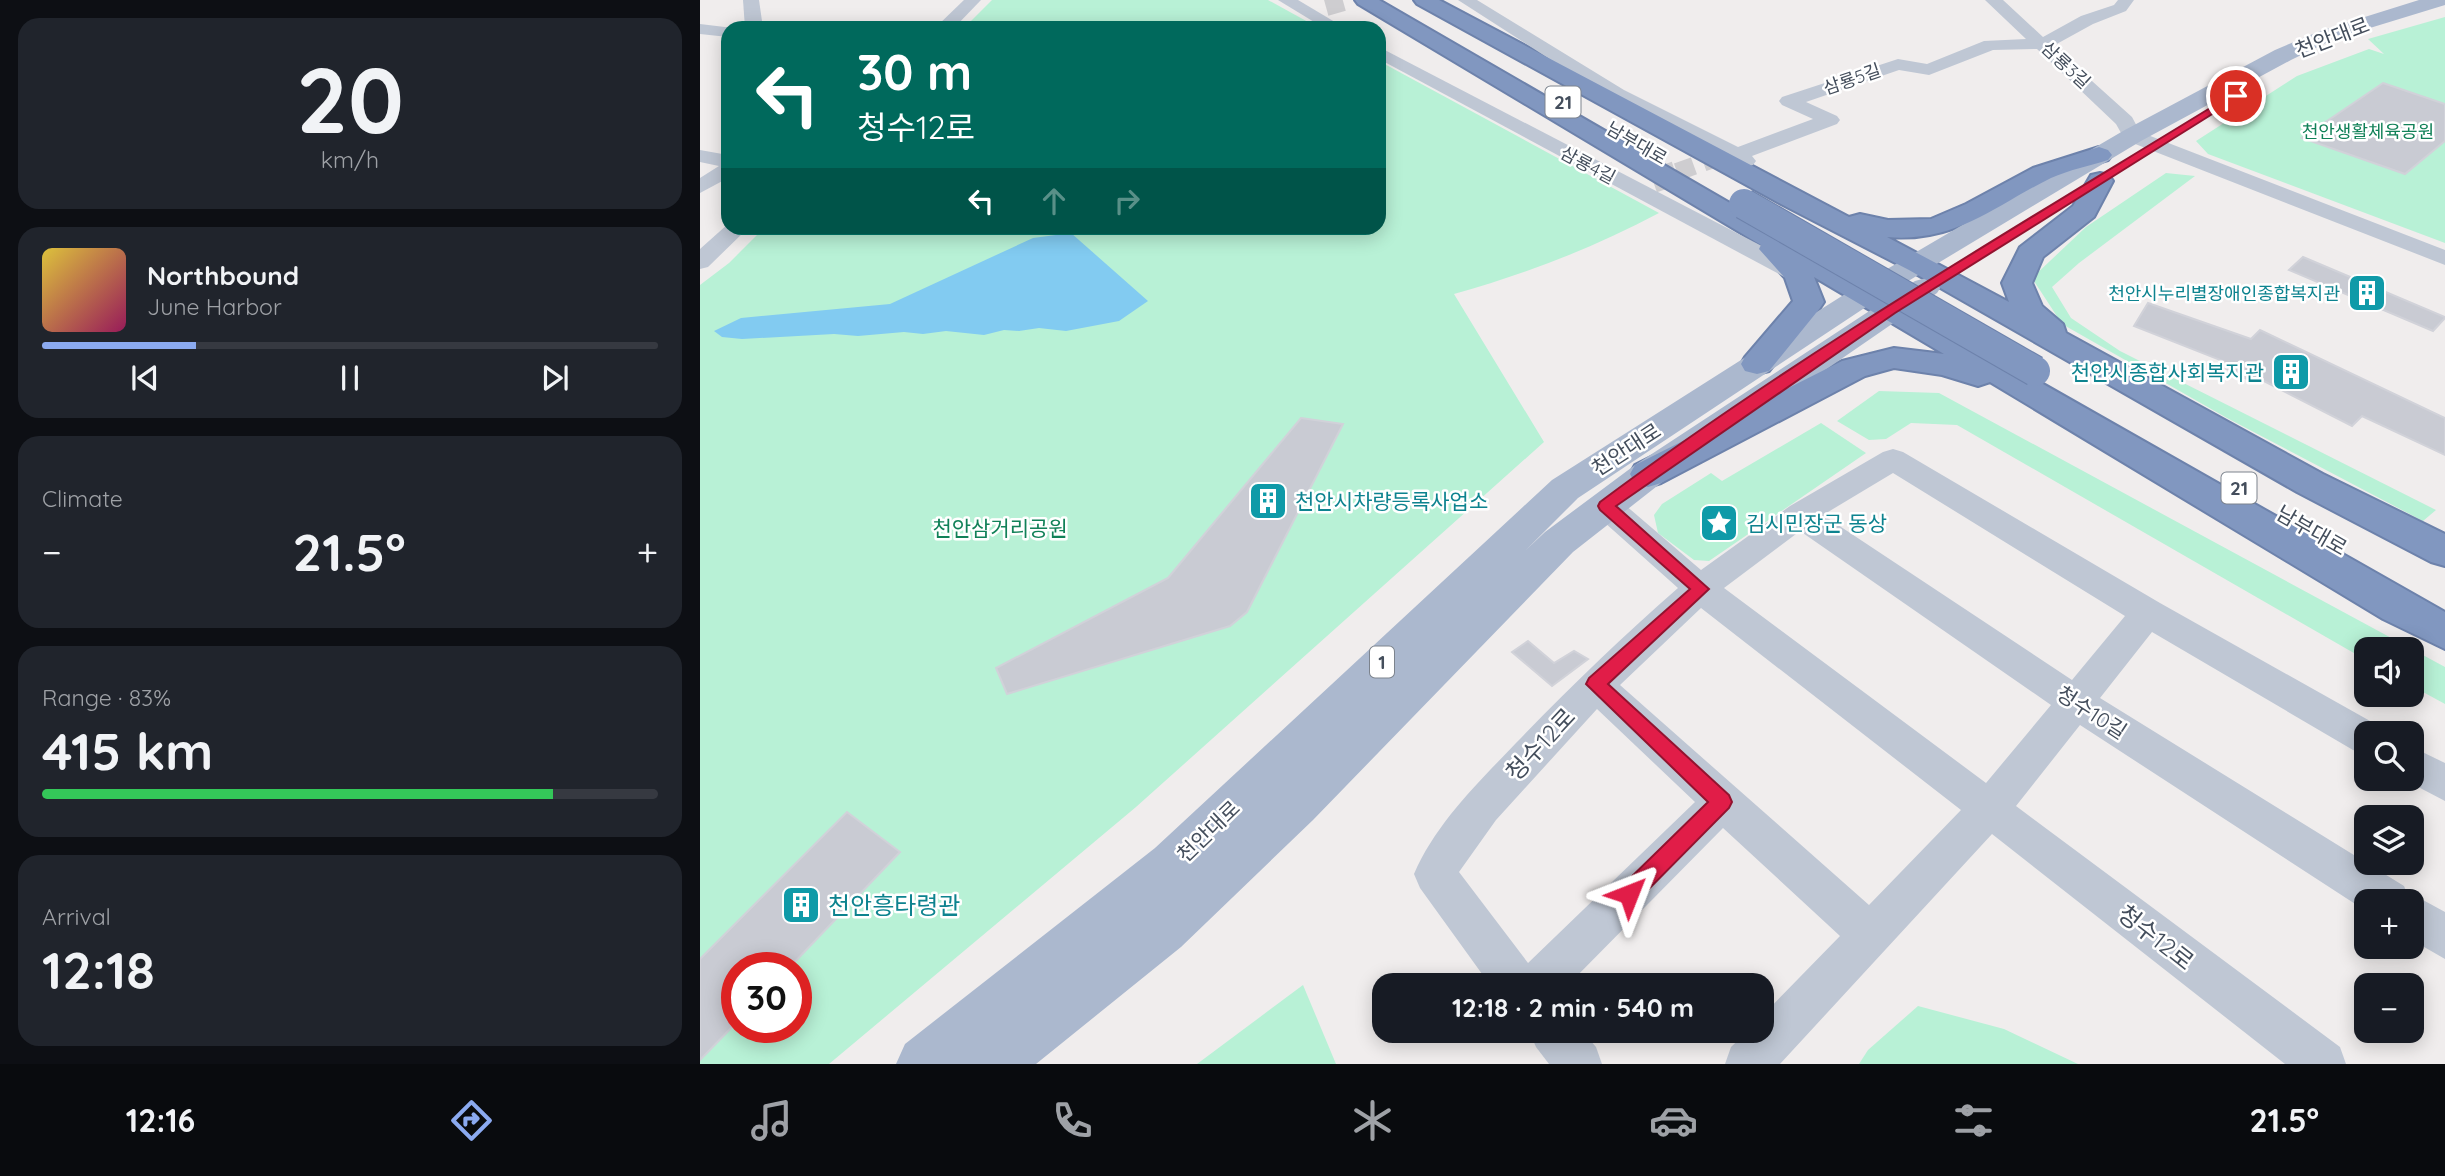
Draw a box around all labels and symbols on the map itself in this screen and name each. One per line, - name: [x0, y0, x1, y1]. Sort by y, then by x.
- street label: 천안대로: [2291, 11, 2373, 63]
- street label: 삼룡3길: [2037, 36, 2095, 94]
- street label: 삼룡5길: [1820, 58, 1884, 100]
- pin: [2206, 66, 2266, 126]
- road number: 21: [1546, 86, 1580, 118]
- street label: 남부대로: [1603, 116, 1671, 170]
- park label: 천안생활체육공원: [2302, 120, 2434, 143]
- street label: 삼룡4길: [1556, 141, 1620, 189]
- building icon: 천안시누리별장애인종합복지관: [2346, 272, 2388, 314]
- place label: 천안시누리별장애인종합복지관: [2108, 282, 2340, 305]
- building icon: 천안시종합사회복지관: [2270, 351, 2312, 393]
- place label: 천안시종합사회복지관: [2071, 359, 2264, 385]
- street label: 천안대로: [1587, 417, 1665, 481]
- road number: 21: [2222, 472, 2256, 503]
- building icon: 천안시차량등록사업소: [1247, 480, 1289, 522]
- place label: 천안시차량등록사업소: [1295, 488, 1488, 514]
- street label: 남부대로: [2272, 499, 2352, 561]
- place icon: 김시민장군 동상: [1698, 502, 1740, 544]
- place label: 김시민장군 동상: [1746, 510, 1887, 536]
- park label: 천안삼거리공원: [932, 515, 1068, 541]
- road number: 1: [1370, 646, 1394, 678]
- street label: 청수10길: [2052, 680, 2132, 744]
- street label: 청수12로: [1499, 701, 1581, 787]
- street label: 천안대로: [1171, 795, 1245, 867]
- position arrow: [1592, 857, 1666, 931]
- building icon: 천안흥타령관: [780, 884, 822, 926]
- place label: 천안흥타령관: [828, 890, 960, 920]
- street label: 청수12로: [2112, 898, 2200, 976]
- speed limit sign: 30: [721, 952, 812, 1043]

